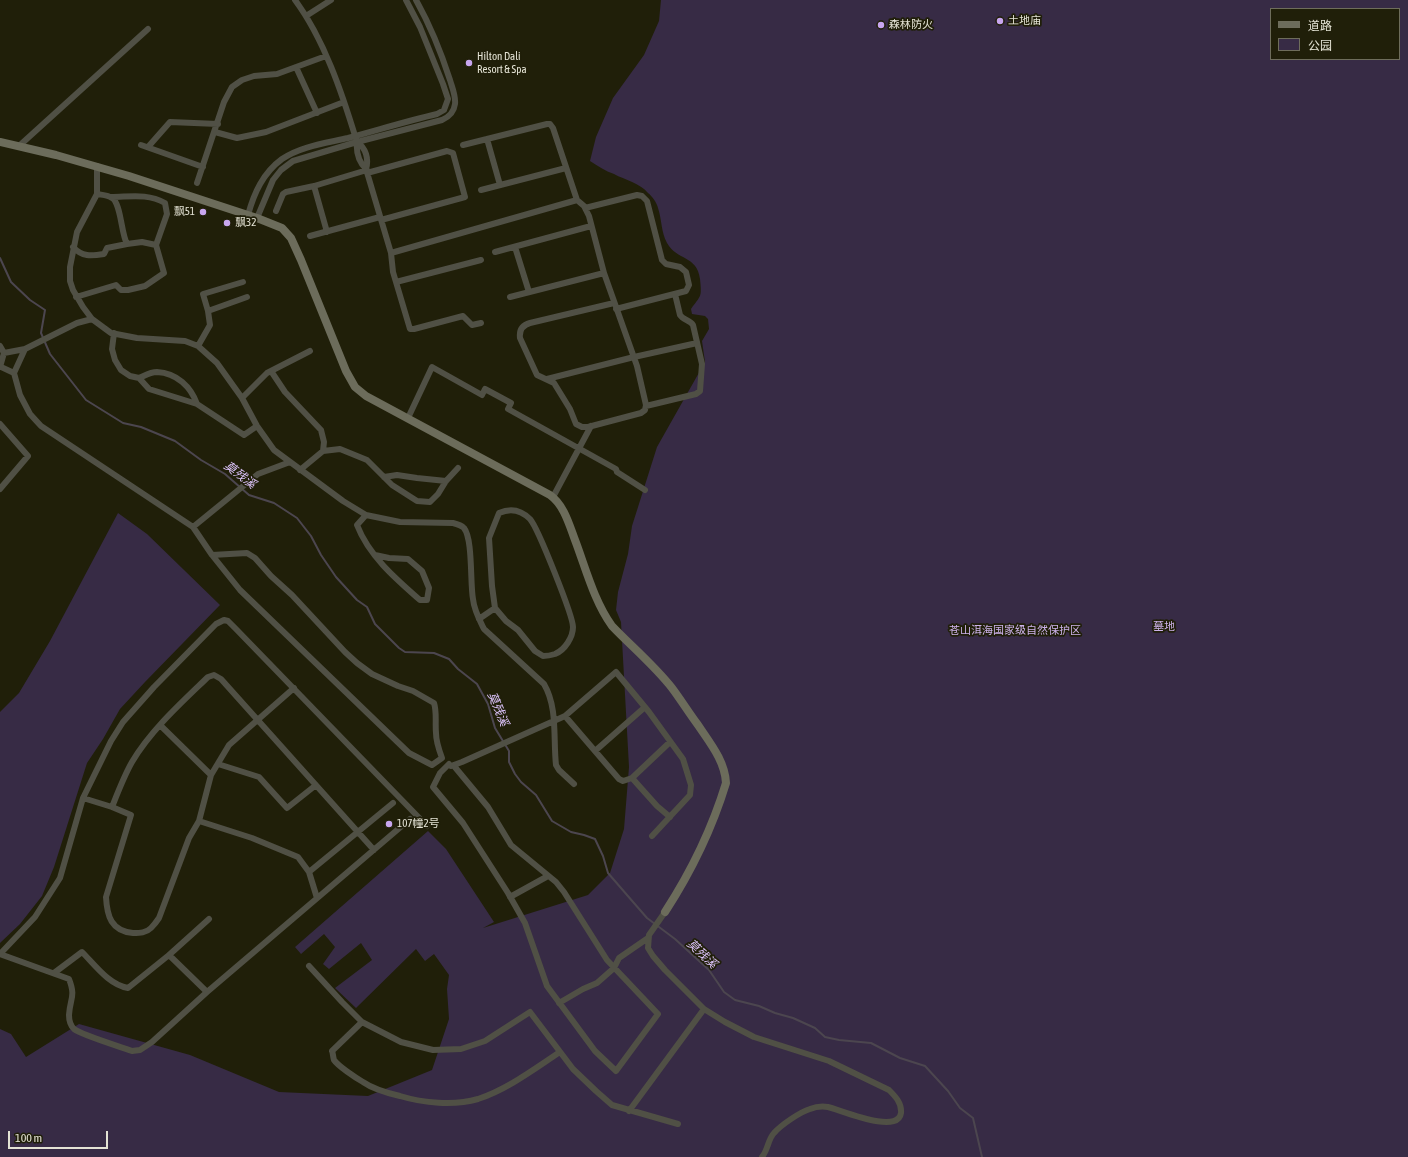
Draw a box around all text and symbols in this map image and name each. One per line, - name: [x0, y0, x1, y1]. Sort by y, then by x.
- legend: [1270, 8, 1400, 60]
- place label: 土地庙: [1008, 14, 1041, 28]
- marker: 土地庙: [995, 16, 1005, 26]
- place label: 森林防火: [889, 18, 933, 32]
- text: 道路: [1308, 19, 1332, 33]
- marker: 森林防火: [876, 20, 886, 30]
- text: 公园: [1308, 39, 1332, 53]
- place label: Hilton Dali Resort & Spa: [477, 50, 527, 76]
- marker: Hilton Dali Resort & Spa: [464, 58, 474, 68]
- place label: 飘51: [174, 205, 195, 219]
- marker: 飘51: [198, 207, 208, 217]
- place label: 飘32: [235, 216, 256, 230]
- marker: 飘32: [222, 218, 232, 228]
- water label: 莫残溪: [221, 458, 259, 492]
- park label: 墓地: [1153, 620, 1175, 634]
- park label: 苍山洱海国家级自然保护区: [949, 624, 1081, 638]
- water label: 莫残溪: [484, 690, 512, 728]
- place label: 107幢2号: [397, 817, 440, 831]
- marker: 107幢2号: [384, 819, 394, 829]
- water label: 莫残溪: [684, 936, 720, 972]
- scale bar: [10, 1123, 110, 1149]
- text: 100 m: [15, 1131, 42, 1145]

